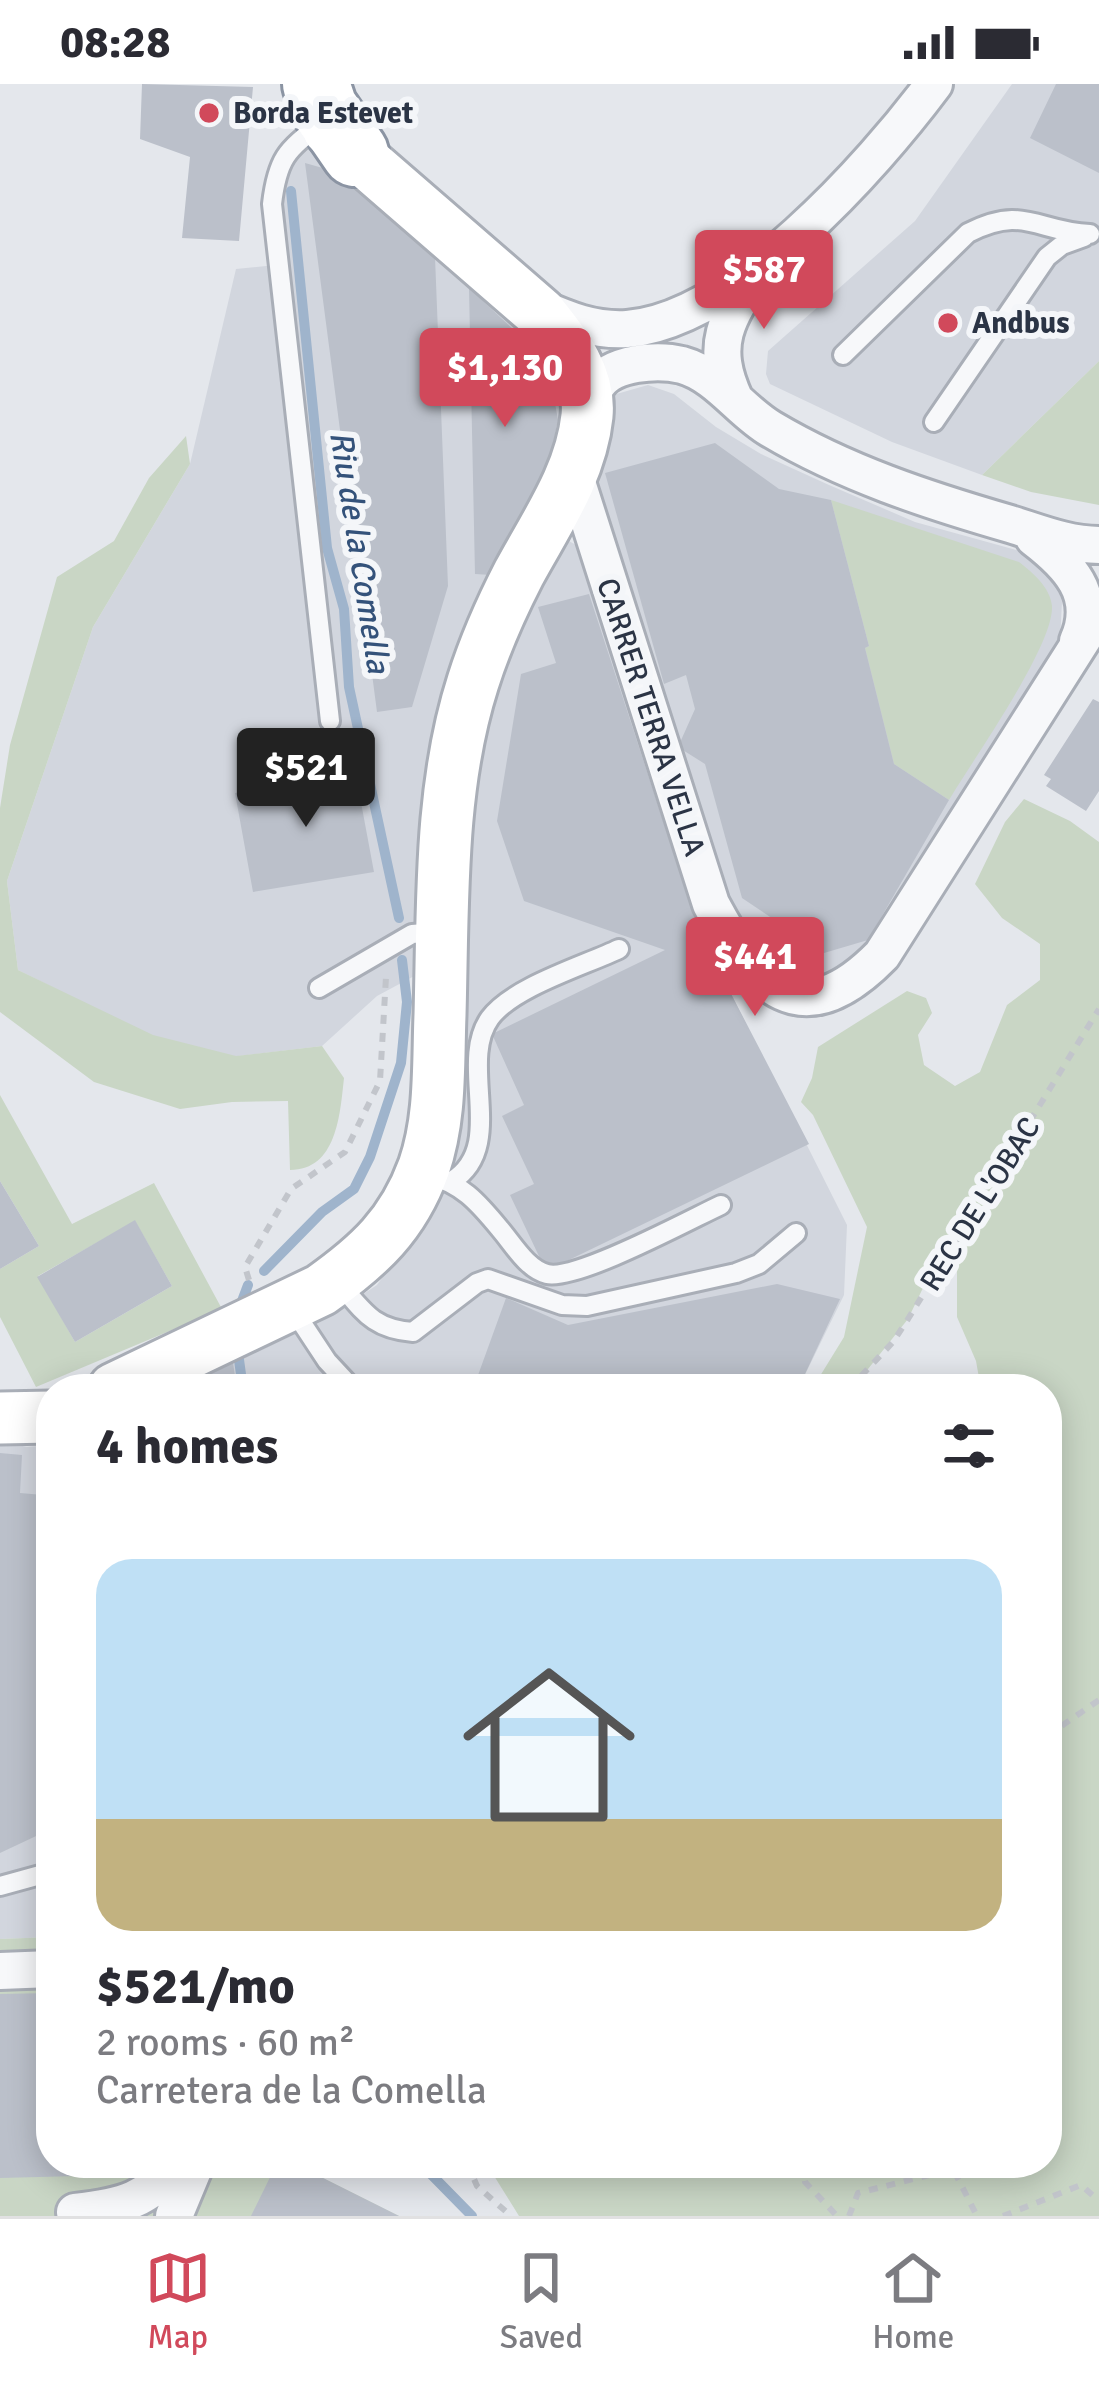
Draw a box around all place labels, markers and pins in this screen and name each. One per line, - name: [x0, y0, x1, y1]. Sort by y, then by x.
- place label: Borda Estevet: [233, 95, 413, 132]
- marker: Borda Estevet: [196, 100, 222, 126]
- pin: $587: [693, 230, 835, 332]
- place label: Andbus: [972, 305, 1070, 342]
- marker: Andbus: [935, 310, 961, 336]
- pin: $1,130: [407, 328, 603, 430]
- pin: $521: [235, 728, 377, 830]
- pin: $441: [684, 917, 826, 1019]

